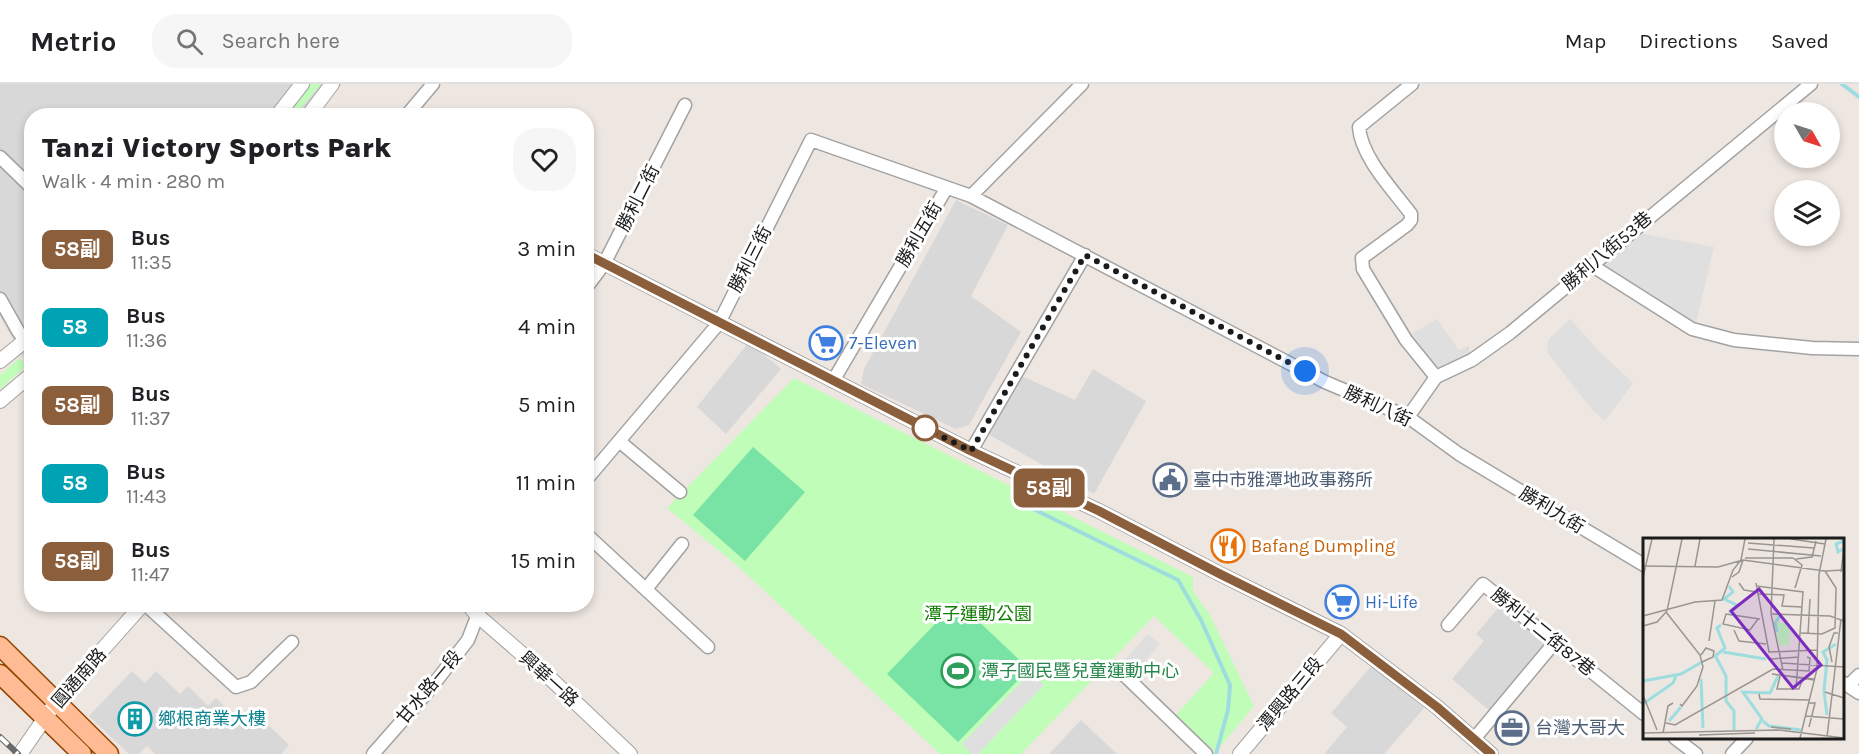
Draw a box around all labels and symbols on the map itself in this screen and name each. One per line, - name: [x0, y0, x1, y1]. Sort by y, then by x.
- north arrow: [1774, 102, 1840, 168]
- street label: 勝利二街: [612, 161, 664, 235]
- street label: 勝利五街: [891, 197, 947, 271]
- street label: 勝利八街53巷: [1557, 207, 1657, 295]
- street label: 勝利三街: [724, 222, 776, 296]
- supermarket icon: 7-Eleven: [808, 325, 844, 361]
- place label: 7-Eleven: [849, 332, 917, 354]
- your location: [1290, 356, 1320, 386]
- street label: 勝利八街: [1341, 381, 1415, 431]
- unlabelled marker: [912, 415, 938, 441]
- public building icon: 臺中市雅潭地政事務所: [1152, 462, 1188, 498]
- line badge: 58副: [1014, 468, 1084, 508]
- place label: 臺中市雅潭地政事務所: [1193, 469, 1373, 491]
- street label: 勝利九街: [1515, 482, 1589, 538]
- restaurant icon: Bafang Dumpling: [1210, 528, 1246, 564]
- place label: Bafang Dumpling: [1251, 535, 1395, 557]
- inset map: [1643, 538, 1844, 739]
- street label: 勝利十二街87巷: [1487, 583, 1599, 681]
- supermarket icon: Hi-Life: [1324, 584, 1360, 620]
- place label: Hi-Life: [1365, 591, 1418, 613]
- park label: 潭子運動公園: [924, 603, 1032, 625]
- street label: 圓通南路: [47, 644, 111, 712]
- street label: 甘水路一段: [392, 645, 466, 729]
- street label: 興華一路: [515, 647, 583, 711]
- street label: 潭興路三段: [1253, 652, 1327, 736]
- sports icon: 潭子國民暨兒童運動中心: [940, 653, 976, 689]
- place label: 潭子國民暨兒童運動中心: [981, 660, 1179, 682]
- building icon: 鄉根商業大樓: [117, 701, 153, 737]
- place label: 鄉根商業大樓: [158, 708, 266, 730]
- office icon: 台灣大哥大: [1494, 710, 1530, 746]
- place label: 台灣大哥大: [1535, 717, 1625, 739]

